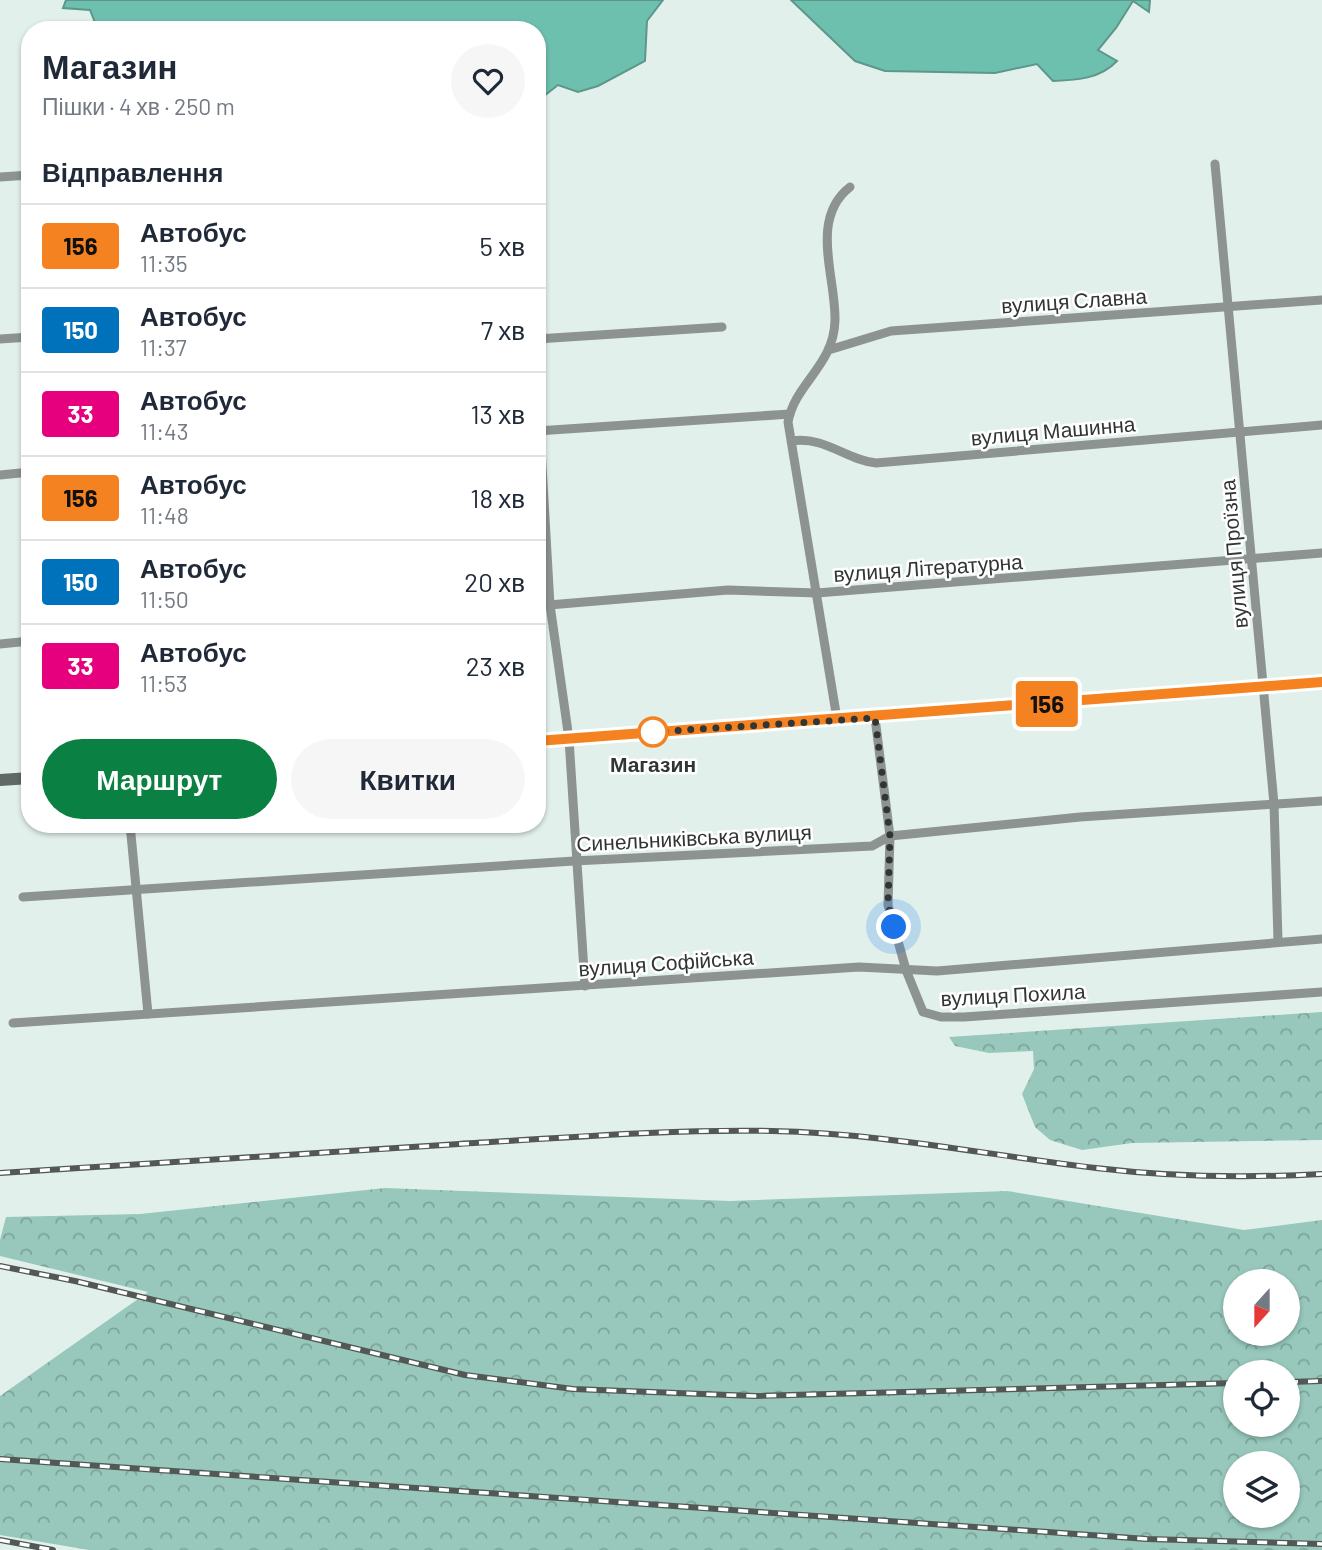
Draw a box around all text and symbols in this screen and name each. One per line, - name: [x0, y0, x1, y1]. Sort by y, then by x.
- button: heart: [451, 44, 525, 118]
- text: Магазин: [42, 46, 177, 86]
- text: Пішки · 4 хв · 250 m: [42, 92, 235, 120]
- text: Відправлення: [42, 156, 223, 187]
- text: Автобус: [140, 216, 247, 247]
- text: 5 хв: [480, 230, 525, 261]
- text: 156: [63, 231, 98, 260]
- text: 11:35: [140, 249, 188, 277]
- street label: вулиця Славна: [1000, 282, 1148, 318]
- text: Автобус: [140, 300, 247, 331]
- text: 7 хв: [481, 314, 525, 345]
- text: 150: [63, 315, 98, 344]
- text: 11:37: [140, 333, 187, 361]
- text: Автобус: [140, 384, 247, 415]
- text: 13 хв: [470, 398, 525, 429]
- text: 33: [68, 399, 93, 428]
- street label: вулиця Машинна: [970, 410, 1137, 450]
- text: 11:43: [140, 417, 188, 445]
- text: Автобус: [140, 468, 247, 499]
- street label: вулиця Проїзна: [1214, 478, 1252, 630]
- text: 18 хв: [470, 482, 525, 513]
- text: 156: [63, 483, 98, 512]
- text: 11:48: [140, 501, 189, 529]
- street label: вулиця Літературна: [832, 548, 1024, 586]
- text: Автобус: [140, 552, 247, 583]
- text: 20 хв: [464, 566, 525, 597]
- text: 150: [63, 567, 98, 596]
- text: 11:50: [140, 585, 189, 613]
- text: Автобус: [140, 636, 247, 667]
- text: 23 хв: [466, 650, 525, 681]
- text: 33: [68, 651, 93, 680]
- text: 11:53: [140, 669, 188, 697]
- line badge: 156: [1007, 681, 1087, 727]
- text: 156: [1030, 689, 1064, 718]
- marker: Магазин: [638, 717, 668, 747]
- button: Маршрут: [42, 739, 277, 819]
- button: Квитки: [291, 739, 525, 819]
- place label: Магазин: [610, 751, 696, 776]
- street label: Синельниківська вулиця: [576, 818, 812, 856]
- your location: [876, 909, 911, 944]
- street label: вулиця Софійська: [578, 943, 755, 981]
- street label: вулиця Похила: [940, 978, 1086, 1010]
- north arrow: [1223, 1269, 1300, 1346]
- map controls: [1223, 1269, 1300, 1528]
- button: locate: [1223, 1360, 1300, 1437]
- button: layers: [1223, 1451, 1300, 1528]

